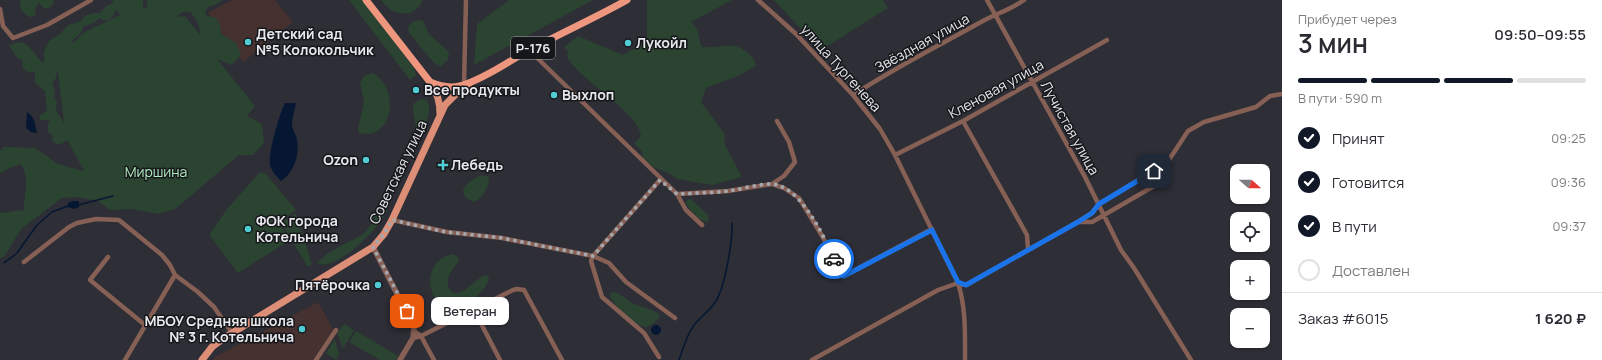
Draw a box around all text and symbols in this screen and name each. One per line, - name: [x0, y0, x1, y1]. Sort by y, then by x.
- street label: Звёздная улица: [871, 9, 972, 76]
- text: Прибудет через: [1298, 10, 1397, 28]
- street label: улица Тургенева: [797, 20, 886, 116]
- place label: Детский сад №5 Колокольчик: [256, 24, 374, 59]
- text: 09:50–09:55: [1494, 24, 1586, 45]
- text: 3 мин: [1298, 25, 1368, 61]
- place label: Лукойл: [636, 33, 687, 52]
- marker: Детский сад №5 Колокольчик: [243, 37, 253, 47]
- road number: Р-176: [511, 37, 555, 59]
- marker: Лукойл: [623, 38, 633, 48]
- street label: Кленовая улица: [945, 55, 1047, 123]
- street label: Лучистая улица: [1037, 77, 1104, 178]
- place label: Все продукты: [424, 80, 520, 99]
- marker: Все продукты: [411, 85, 421, 95]
- place label: Выхлоп: [562, 85, 614, 104]
- text: В пути · 590 m: [1298, 89, 1382, 107]
- marker: Выхлоп: [549, 90, 559, 100]
- street label: Советская улица: [364, 117, 431, 227]
- icon: check: [1298, 127, 1320, 149]
- text: Принят: [1332, 128, 1385, 149]
- text: 09:25: [1551, 129, 1586, 147]
- place label: Ozon: [323, 150, 358, 169]
- pin: [1137, 154, 1171, 188]
- marker: Ozon: [361, 155, 371, 165]
- place label: Лебедь: [451, 155, 503, 174]
- marker: Лебедь: [438, 160, 448, 170]
- icon: home: [1143, 160, 1165, 182]
- park label: Миршина: [125, 162, 187, 181]
- north arrow: [1230, 164, 1270, 204]
- map controls: [1230, 164, 1270, 348]
- icon: check: [1298, 171, 1320, 193]
- text: Готовится: [1332, 172, 1404, 193]
- text: 09:36: [1551, 173, 1586, 191]
- place label: ФОК города Котельнича: [256, 211, 338, 246]
- button: locate: [1230, 212, 1270, 252]
- icon: check: [1298, 215, 1320, 237]
- text: В пути: [1332, 216, 1377, 237]
- text: 09:37: [1552, 217, 1586, 235]
- marker: ФОК города Котельнича: [243, 224, 253, 234]
- courier: [814, 239, 854, 279]
- icon: car: [823, 248, 845, 270]
- button: +: [1230, 260, 1270, 300]
- text: Доставлен: [1332, 260, 1410, 281]
- place label: Пятёрочка: [295, 275, 370, 294]
- marker: Пятёрочка: [373, 280, 383, 290]
- pin: [390, 294, 424, 328]
- callout: Ветеран: [431, 297, 509, 325]
- icon: bag: [396, 300, 418, 322]
- text: Ветеран: [443, 302, 497, 320]
- button: −: [1230, 308, 1270, 348]
- text: Заказ #6015: [1298, 308, 1388, 329]
- text: 1 620 ₽: [1535, 308, 1586, 329]
- place label: МБОУ Средняя школа № 3 г. Котельнича: [144, 311, 294, 346]
- marker: МБОУ Средняя школа № 3 г. Котельнича: [297, 324, 307, 334]

